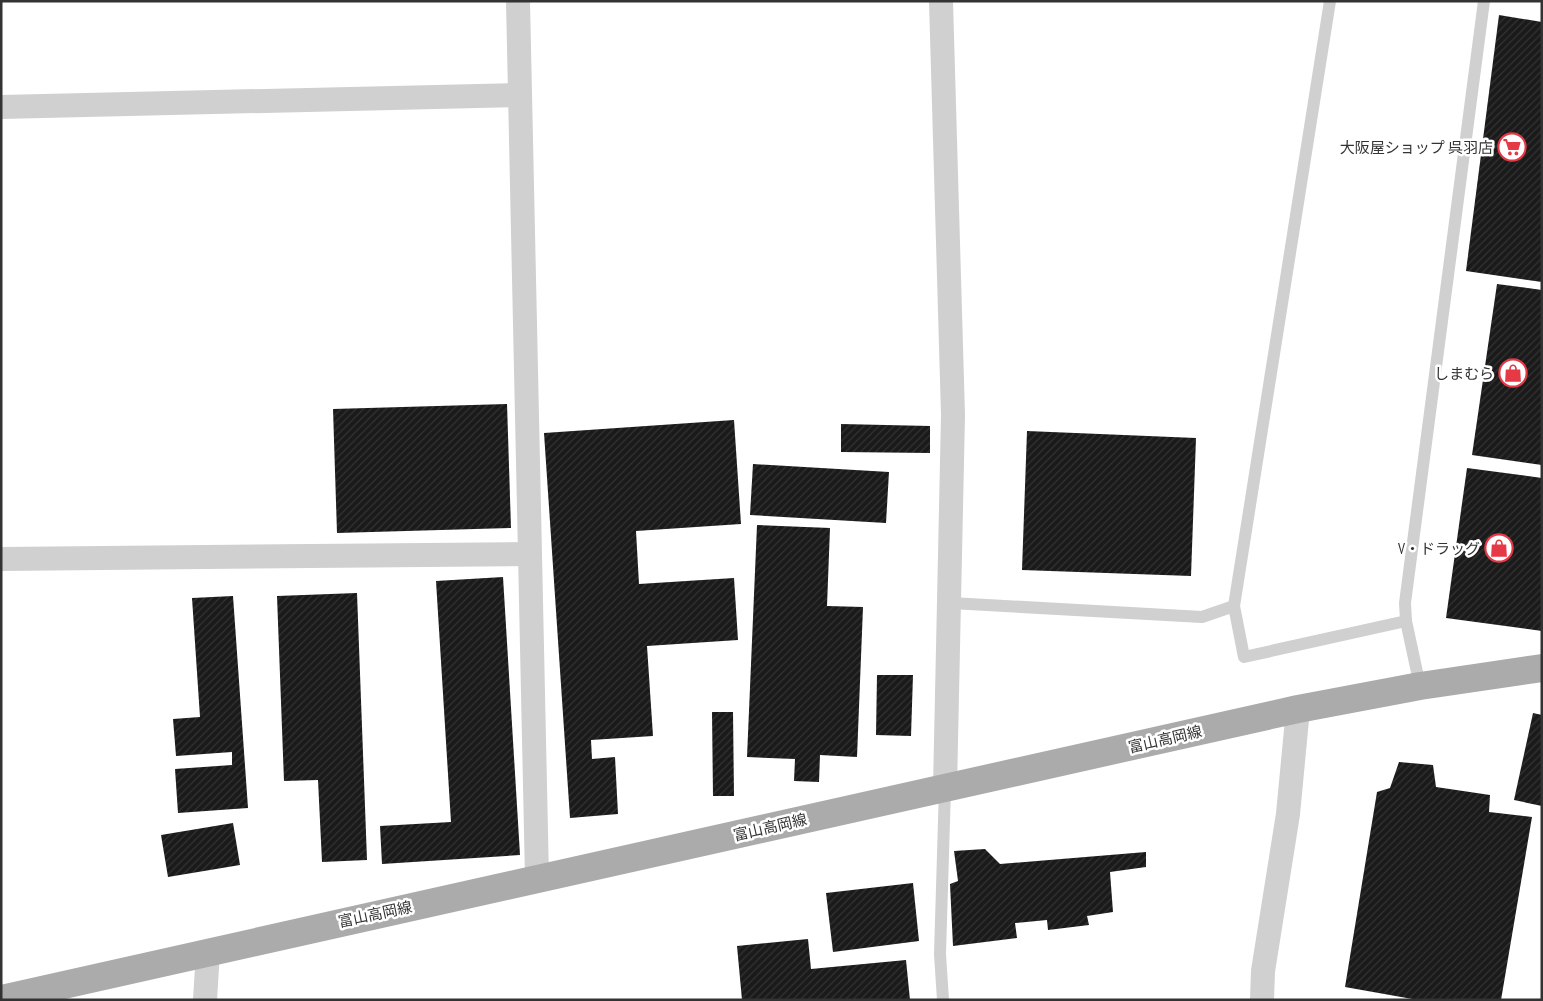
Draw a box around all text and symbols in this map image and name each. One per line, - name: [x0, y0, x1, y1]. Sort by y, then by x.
- supermarket icon: 大阪屋ショップ 呉羽店: [1497, 132, 1527, 162]
- place label: 大阪屋ショップ 呉羽店: [1340, 138, 1493, 157]
- shop icon: しまむら: [1498, 358, 1528, 388]
- place label: しまむら: [1434, 364, 1494, 383]
- shop icon: V・ドラッグ: [1484, 533, 1514, 563]
- place label: V・ドラッグ: [1397, 539, 1480, 558]
- street label: 富山高岡線: [1126, 721, 1204, 757]
- street label: 富山高岡線: [731, 809, 809, 845]
- street label: 富山高岡線: [336, 897, 414, 931]

